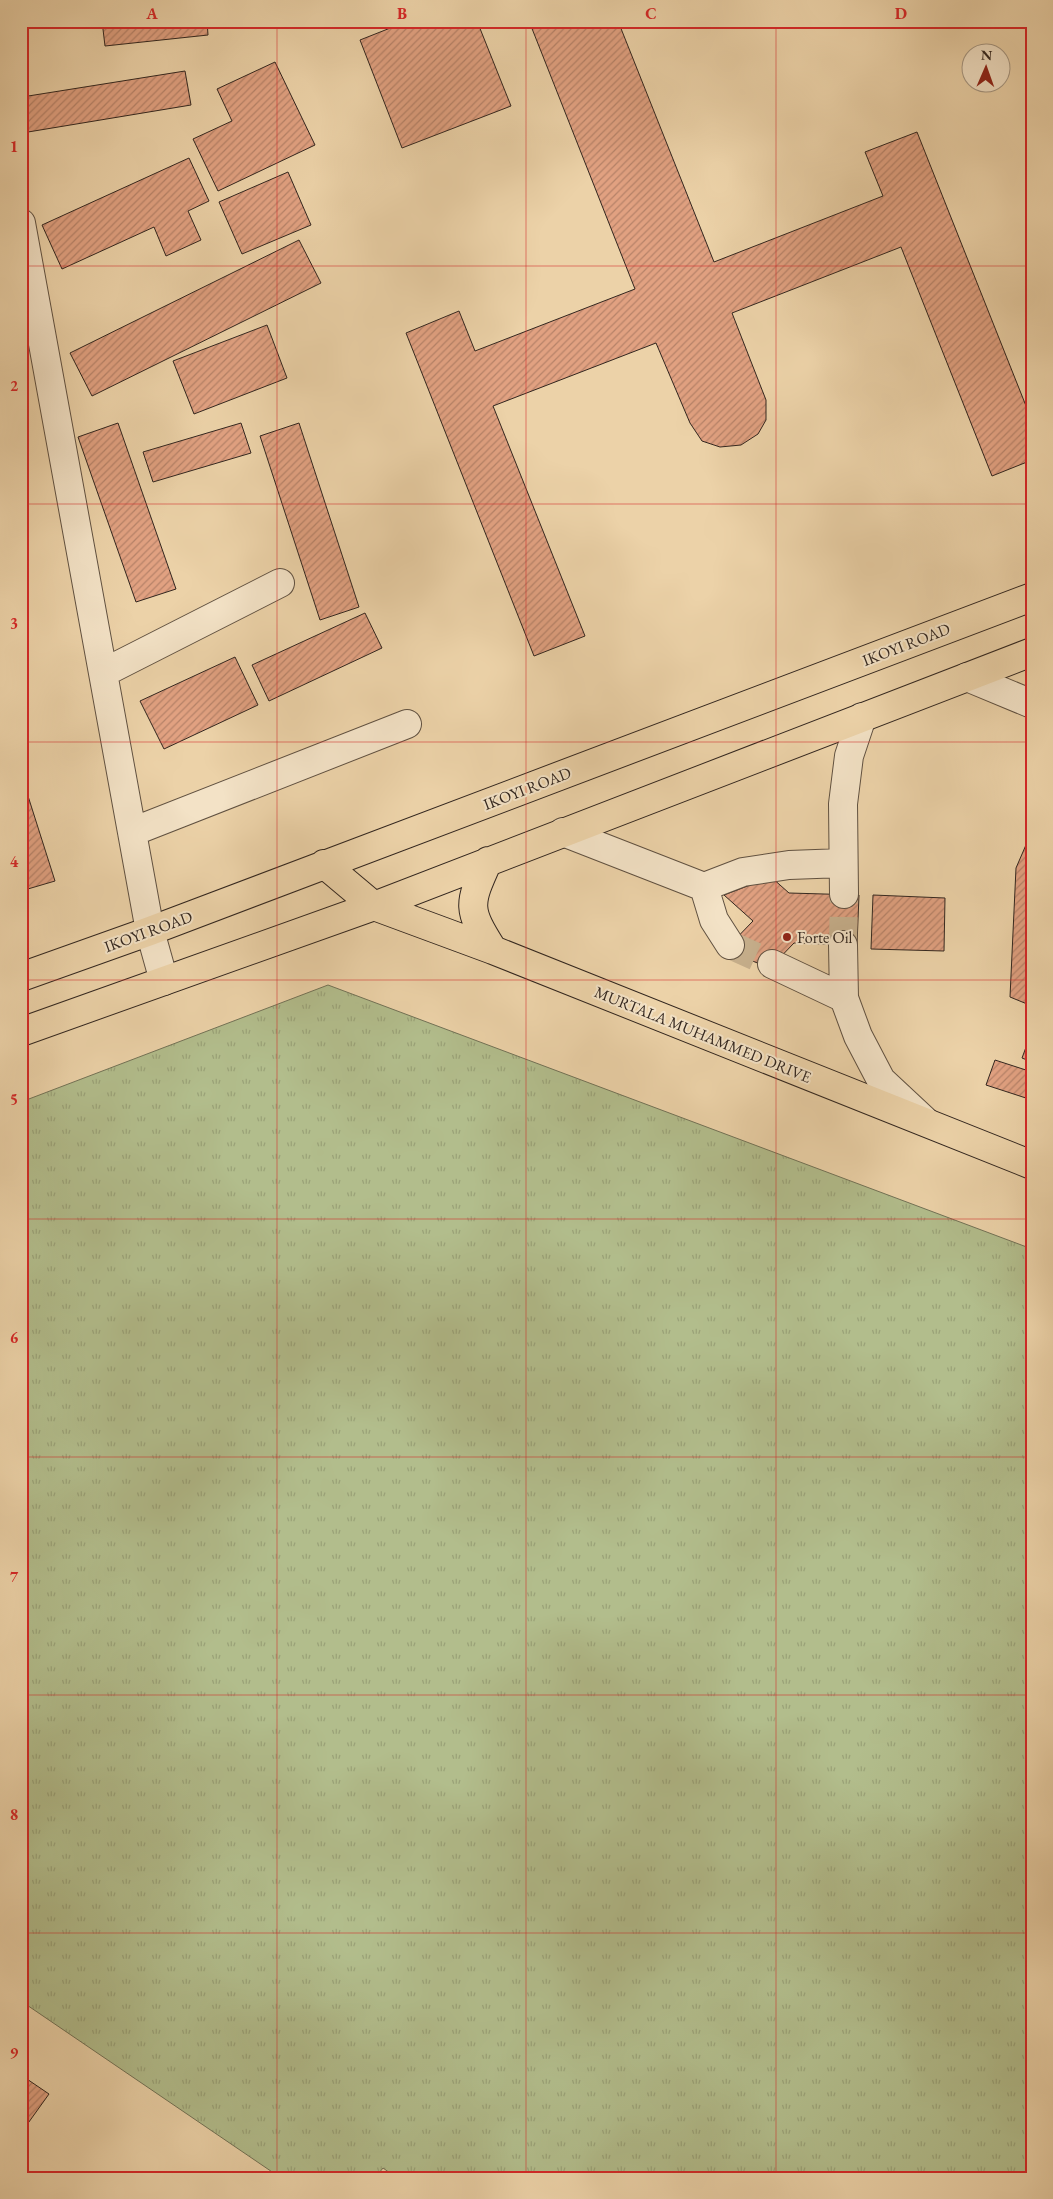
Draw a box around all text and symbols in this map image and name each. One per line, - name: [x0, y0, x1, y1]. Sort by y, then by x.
- text: A: [145, 3, 158, 24]
- text: B: [397, 3, 407, 24]
- text: C: [645, 3, 657, 24]
- text: D: [895, 3, 907, 24]
- north arrow: [960, 42, 1010, 92]
- text: N: [980, 46, 993, 64]
- text: 1: [10, 136, 18, 157]
- text: 2: [10, 375, 19, 396]
- text: 3: [10, 613, 18, 634]
- street label: IKOYI ROAD: [859, 618, 953, 671]
- street label: IKOYI ROAD: [480, 762, 574, 815]
- text: 4: [10, 851, 19, 872]
- street label: IKOYI ROAD: [101, 906, 195, 957]
- place label: Forte Oil: [797, 927, 853, 948]
- marker: Forte Oil: [781, 931, 793, 943]
- street label: MURTALA MUHAMMED DRIVE: [591, 981, 814, 1088]
- text: 5: [10, 1089, 18, 1110]
- text: 6: [10, 1327, 19, 1348]
- text: 7: [10, 1566, 19, 1587]
- text: 8: [10, 1804, 18, 1825]
- text: 9: [10, 2042, 19, 2063]

